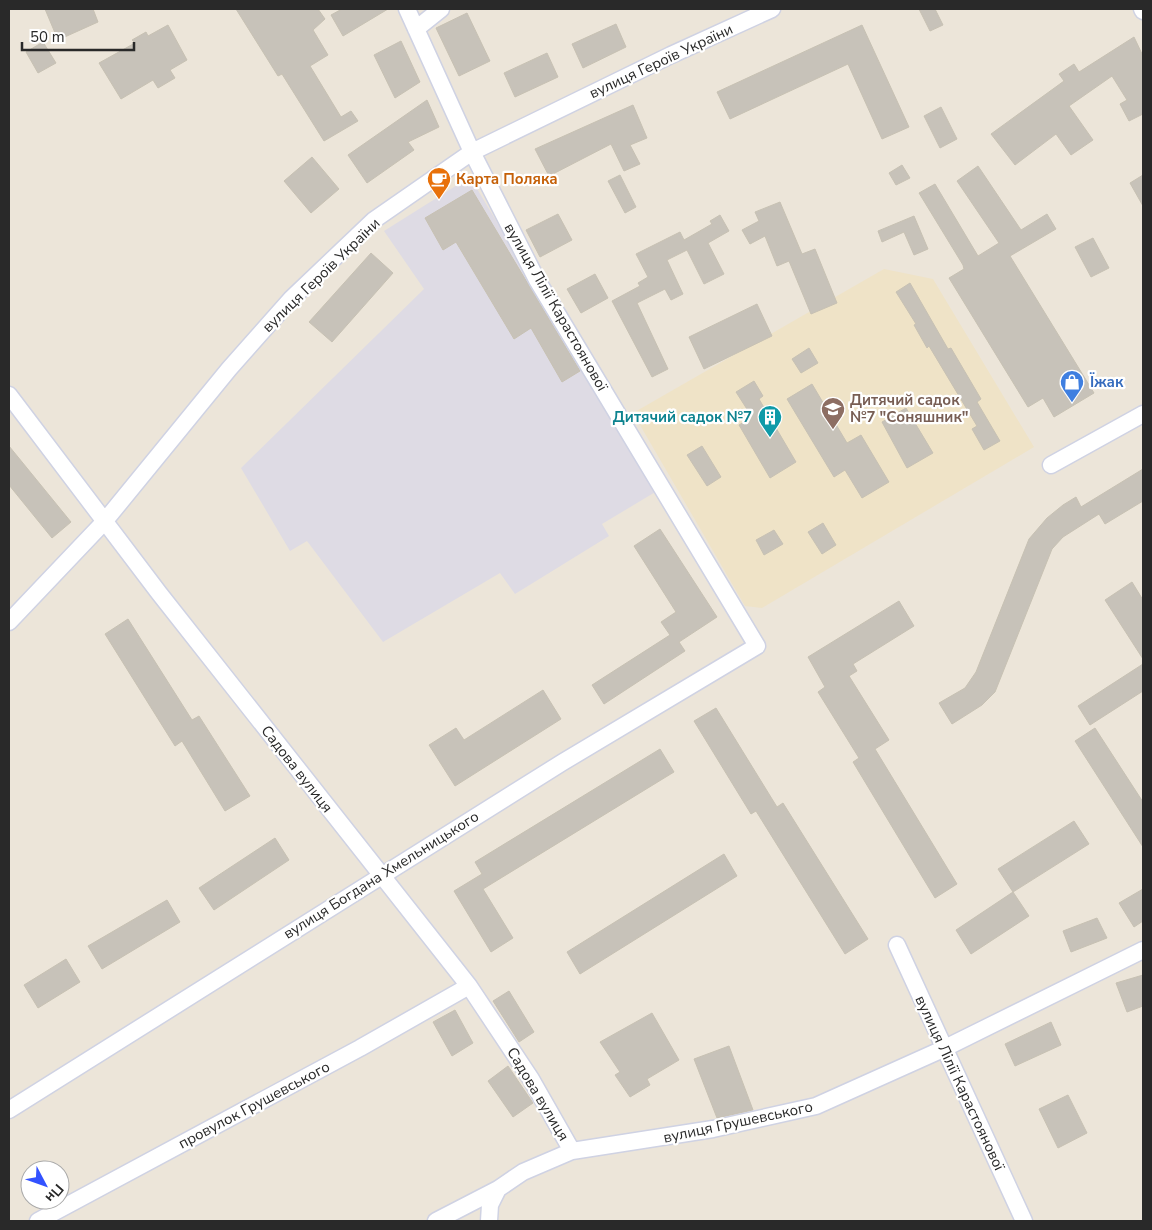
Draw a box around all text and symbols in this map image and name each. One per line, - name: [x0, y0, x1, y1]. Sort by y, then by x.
- street label: вулиця Героїв України: [586, 19, 736, 103]
- scale bar: [22, 20, 135, 52]
- text: 50 m: [30, 27, 65, 47]
- cafe icon: Карта Поляка: [426, 166, 452, 200]
- place label: Карта Поляка: [456, 169, 558, 189]
- street label: вулиця Героїв України: [258, 213, 384, 337]
- street label: вулиця Лілії Карастоянової: [500, 219, 613, 395]
- shop icon: Їжак: [1059, 369, 1085, 403]
- place label: Їжак: [1089, 372, 1124, 392]
- place label: Дитячий садок №7 "Соняшник": [850, 390, 968, 427]
- school or university icon: Дитячий садок №7 "Соняшник": [820, 396, 846, 430]
- building icon: Дитячий садок №7: [757, 404, 783, 438]
- place label: Дитячий садок №7: [613, 407, 752, 427]
- street label: Садова вулиця: [257, 721, 337, 817]
- street label: вулиця Богдана Хмельницького: [279, 806, 483, 944]
- street label: вулиця Лілії Карастоянової: [911, 992, 1010, 1174]
- street label: Садова вулиця: [502, 1044, 574, 1144]
- street label: провулок Грушевського: [175, 1056, 333, 1154]
- street label: вулиця Грушевського: [661, 1096, 815, 1148]
- north arrow: [20, 1160, 70, 1210]
- text: Пн: [41, 1180, 68, 1207]

